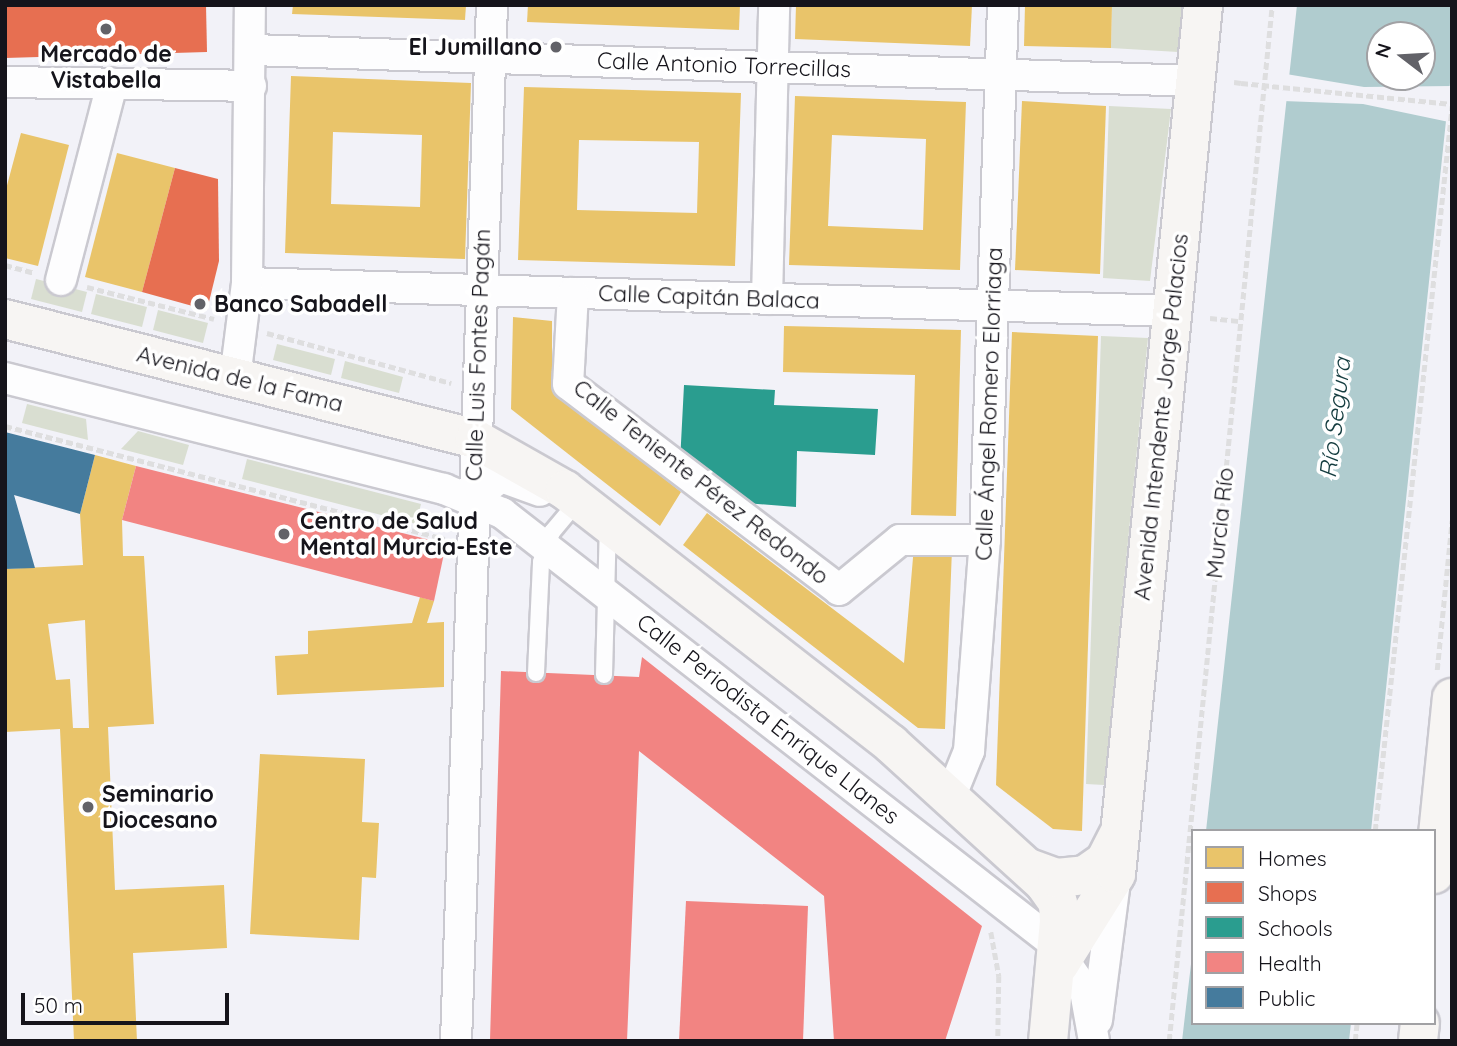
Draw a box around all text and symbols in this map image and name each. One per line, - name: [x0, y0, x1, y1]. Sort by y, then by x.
- marker: Mercado de Vistabella: [98, 21, 114, 37]
- north arrow: [1366, 21, 1436, 91]
- place label: El Jumillano: [408, 33, 542, 61]
- marker: El Jumillano: [548, 39, 564, 55]
- place label: Mercado de Vistabella: [40, 40, 172, 94]
- text: N: [1369, 40, 1396, 61]
- street label: Calle Antonio Torrecillas: [597, 47, 851, 83]
- street label: Calle Luis Fontes Pagán: [460, 228, 496, 482]
- street label: Avenida Intendente Jorge Palacios: [1128, 232, 1194, 602]
- street label: Calle Ángel Romero Elorriaga: [970, 247, 1008, 561]
- street label: Calle Capitán Balaca: [598, 279, 820, 315]
- place label: Banco Sabadell: [214, 290, 387, 318]
- marker: Banco Sabadell: [192, 296, 208, 312]
- street label: Avenida de la Fama: [134, 340, 346, 418]
- water label: Río Segura: [1313, 356, 1357, 480]
- street label: Calle Teniente Pérez Redondo: [568, 374, 834, 590]
- street label: Murcia Río: [1200, 466, 1240, 580]
- place label: Centro de Salud Mental Murcia-Este: [300, 507, 512, 561]
- marker: Centro de Salud Mental Murcia-Este: [274, 524, 294, 544]
- street label: Calle Periodista Enrique Llanes: [631, 608, 905, 830]
- place label: Seminario Diocesano: [102, 780, 218, 834]
- marker: Seminario Diocesano: [80, 799, 96, 815]
- legend: [1191, 829, 1436, 1025]
- text: Homes: [1258, 845, 1327, 871]
- text: Shops: [1258, 880, 1317, 906]
- text: Schools: [1258, 915, 1333, 941]
- text: Health: [1258, 950, 1322, 976]
- scale bar: [24, 979, 233, 1023]
- text: Public: [1258, 985, 1315, 1011]
- text: 50 m: [34, 992, 83, 1018]

